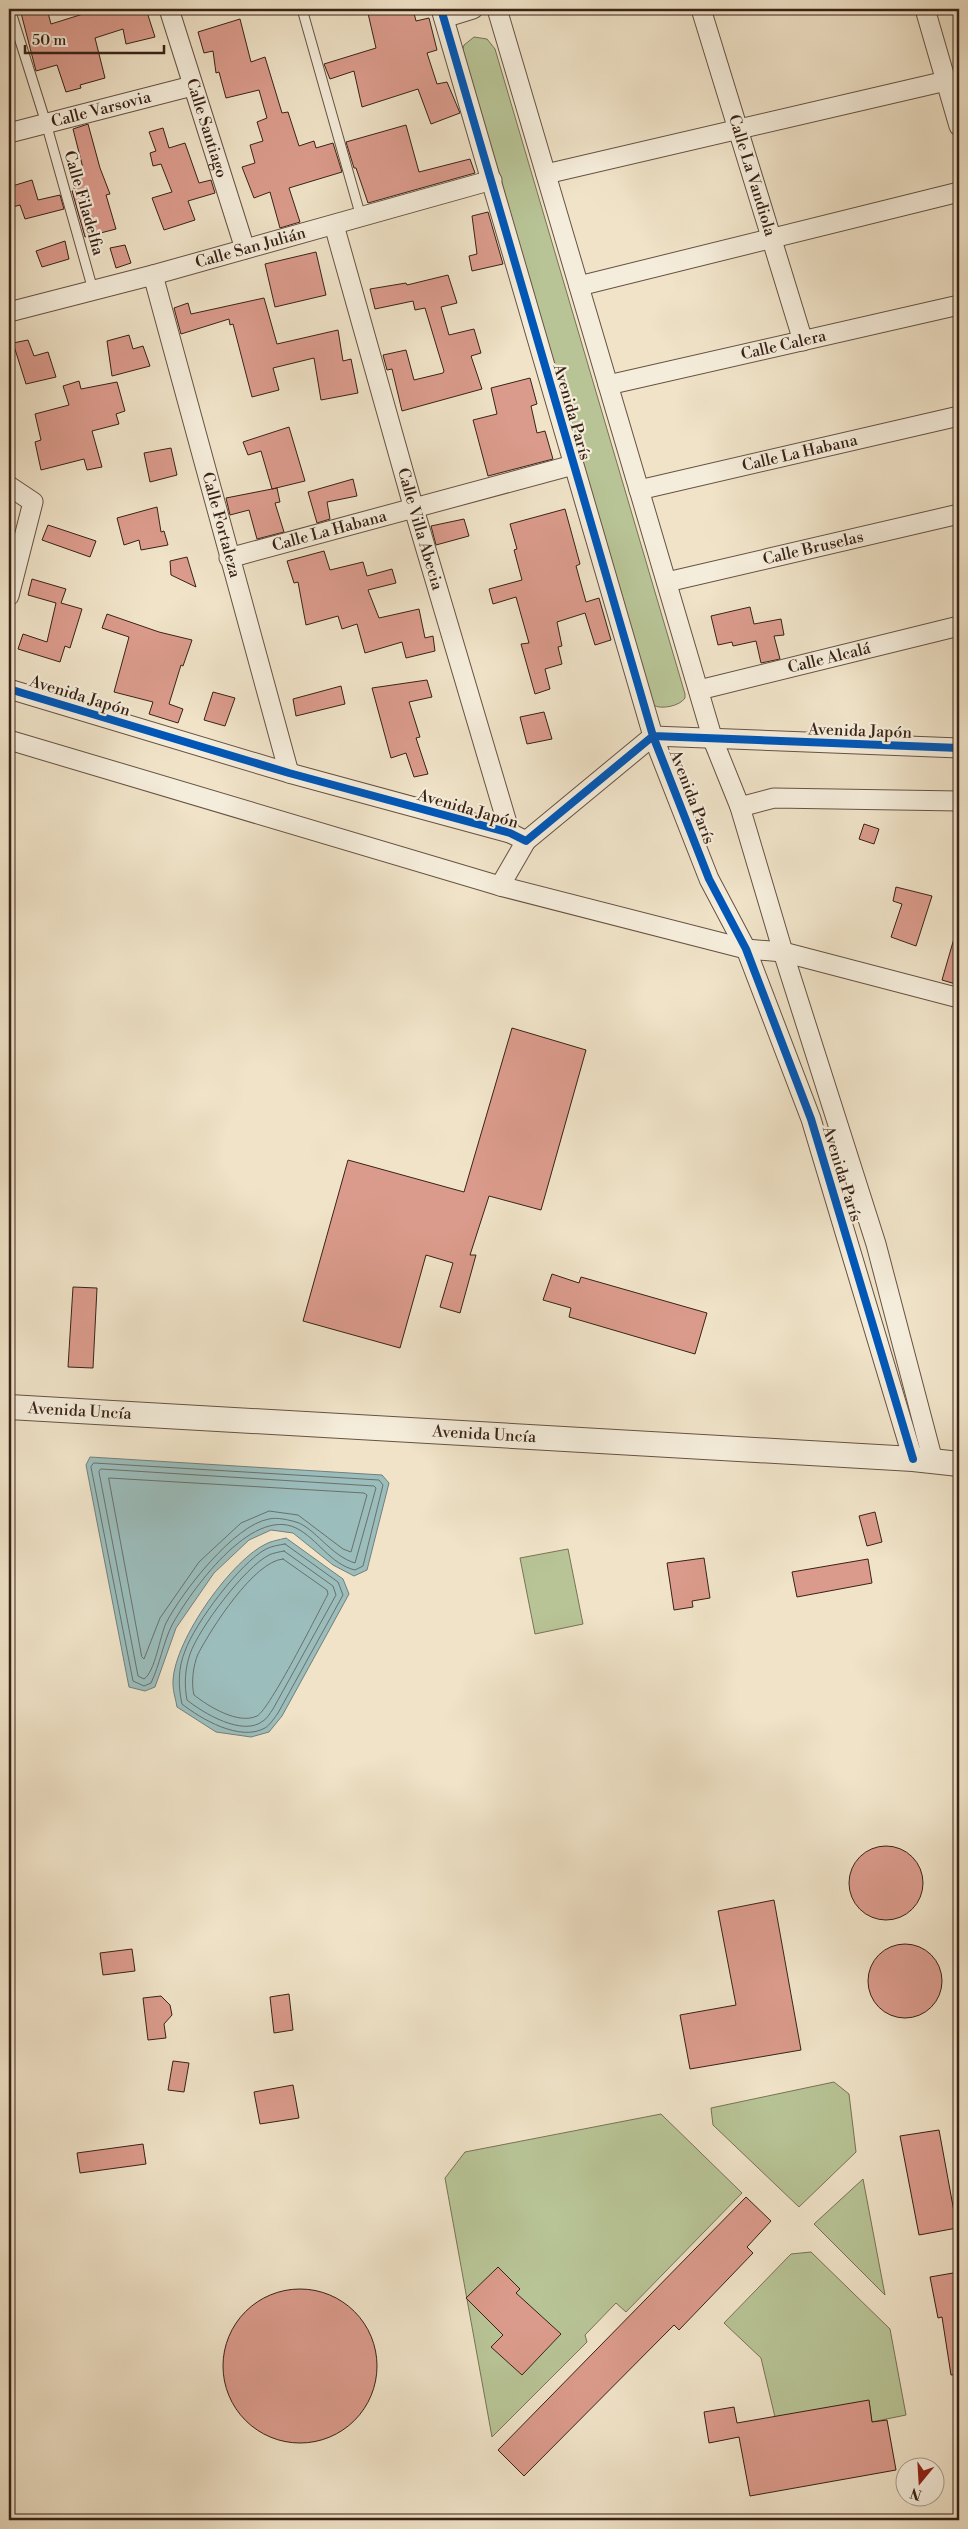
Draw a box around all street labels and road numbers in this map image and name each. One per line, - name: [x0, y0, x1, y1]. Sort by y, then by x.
- street label: Calle Santiago: [182, 76, 232, 180]
- street label: Calle Varsovia: [49, 87, 154, 132]
- street label: Calle La Vandiola: [724, 112, 780, 239]
- street label: Calle Filadelfia: [59, 148, 109, 259]
- street label: Calle San Julián: [193, 223, 308, 273]
- street label: Calle Calera: [739, 325, 829, 364]
- street label: Avenida París: [548, 361, 595, 462]
- street label: Calle La Habana: [740, 430, 860, 476]
- street label: Calle Villa Abecia: [393, 466, 448, 593]
- street label: Calle Fortaleza: [197, 470, 245, 581]
- street label: Calle La Habana: [270, 506, 390, 556]
- street label: Calle Bruselas: [761, 527, 865, 569]
- street label: Calle Alcalá: [786, 638, 874, 678]
- street label: Avenida Japón: [26, 671, 133, 721]
- street label: Avenida Japón: [807, 719, 913, 743]
- street label: Avenida París: [665, 746, 719, 847]
- street label: Avenida Japón: [414, 785, 521, 833]
- street label: Avenida París: [818, 1123, 866, 1224]
- street label: Avenida Uncía: [26, 1398, 133, 1424]
- street label: Avenida Uncía: [431, 1421, 537, 1447]

